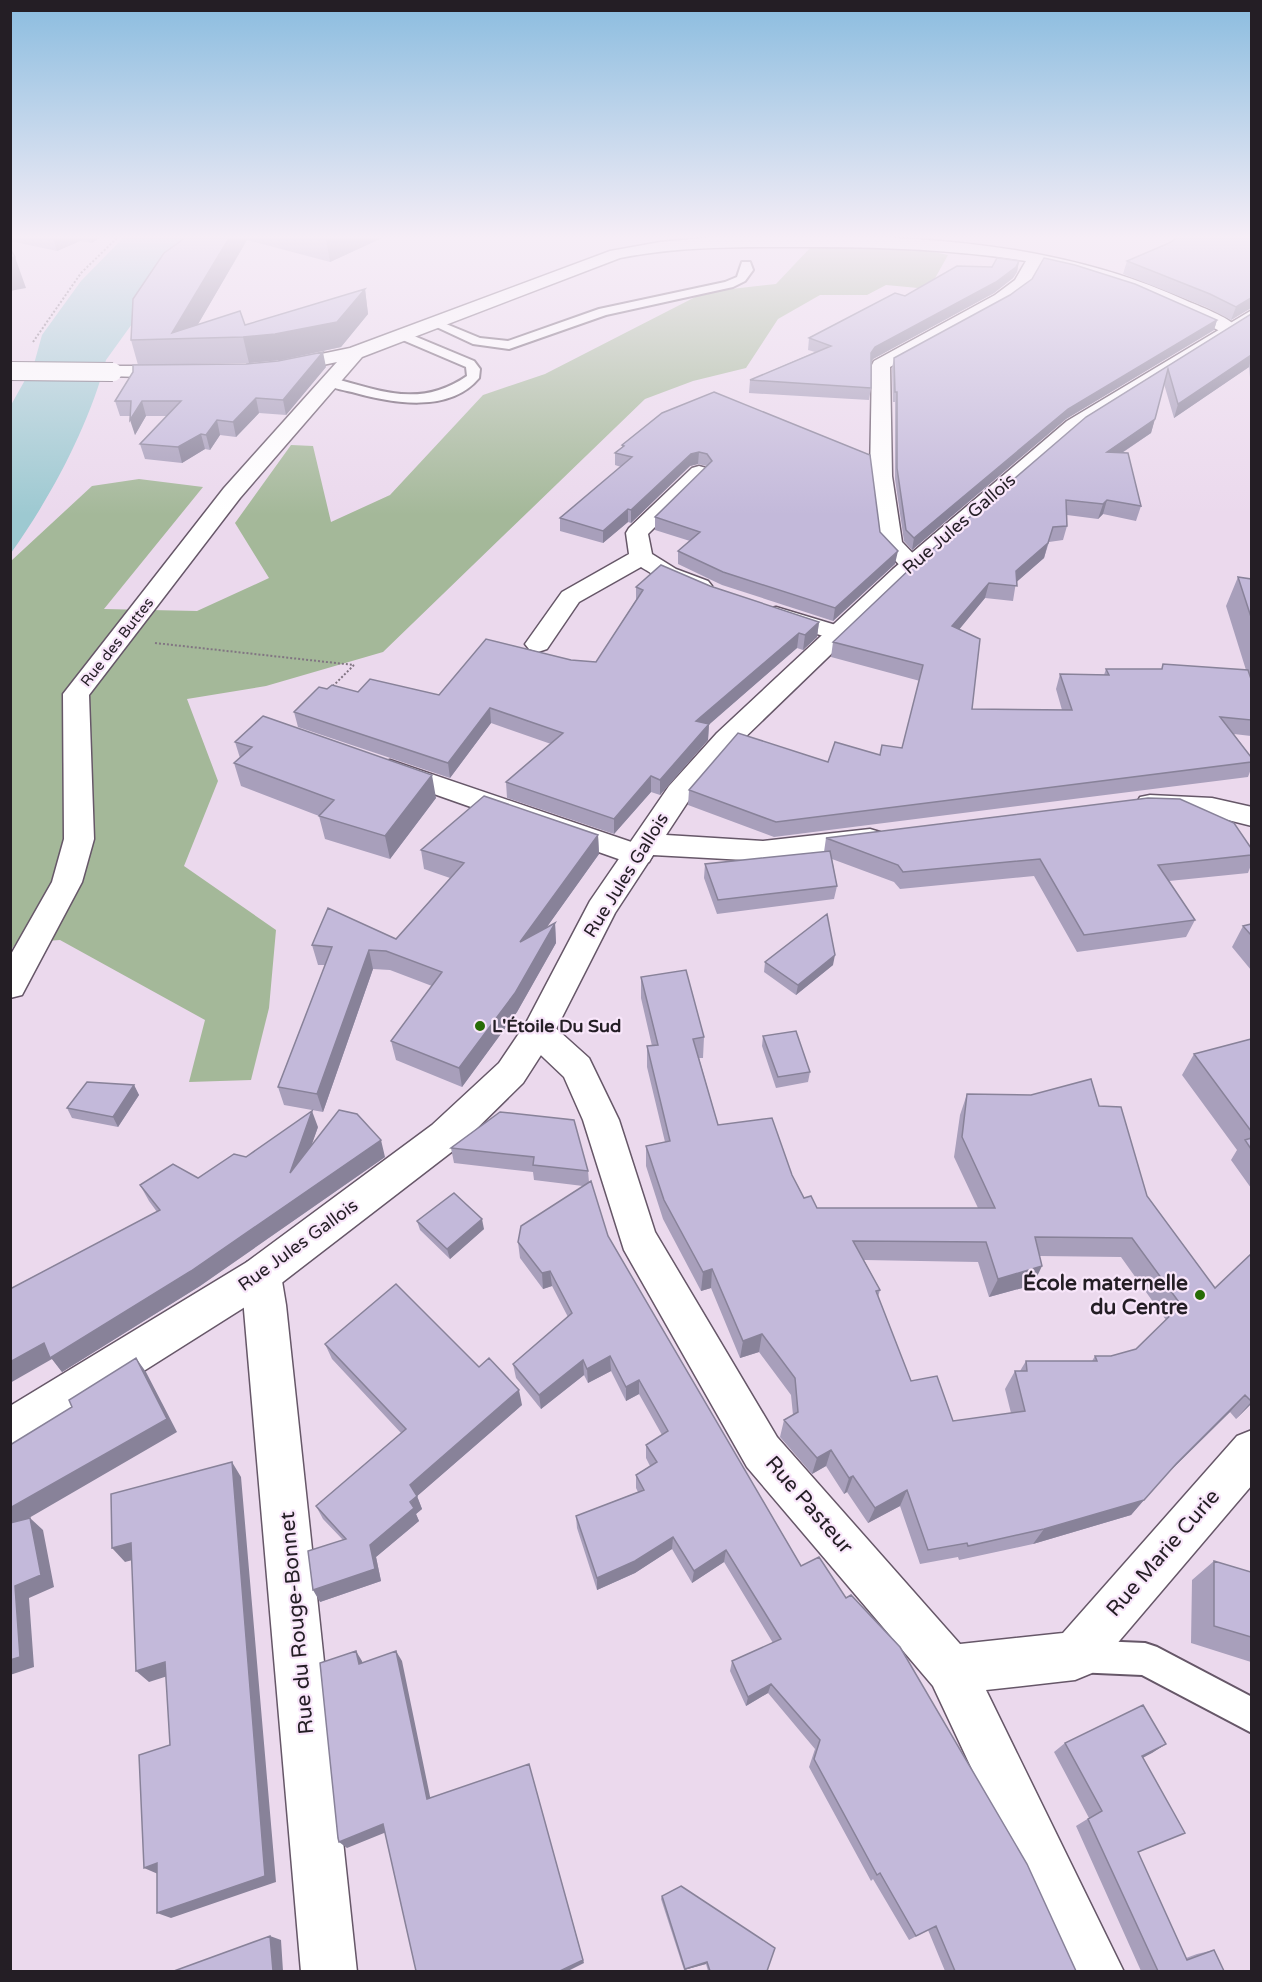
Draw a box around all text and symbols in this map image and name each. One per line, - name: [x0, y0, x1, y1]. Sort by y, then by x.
- street label: Rue Jules Gallois: [898, 469, 1020, 579]
- street label: Rue des Buttes: [77, 594, 157, 690]
- street label: Rue Jules Gallois: [579, 809, 673, 941]
- place label: L'Étoile Du Sud: [492, 1015, 621, 1037]
- marker: L'Étoile Du Sud: [473, 1019, 487, 1033]
- street label: Rue Jules Gallois: [234, 1194, 362, 1296]
- place label: École maternelle du Centre: [1023, 1270, 1188, 1320]
- marker: École maternelle du Centre: [1193, 1288, 1207, 1302]
- street label: Rue Pasteur: [760, 1451, 858, 1559]
- street label: Rue Marie Curie: [1101, 1484, 1225, 1622]
- street label: Rue du Rouge-Bonnet: [275, 1511, 319, 1735]

